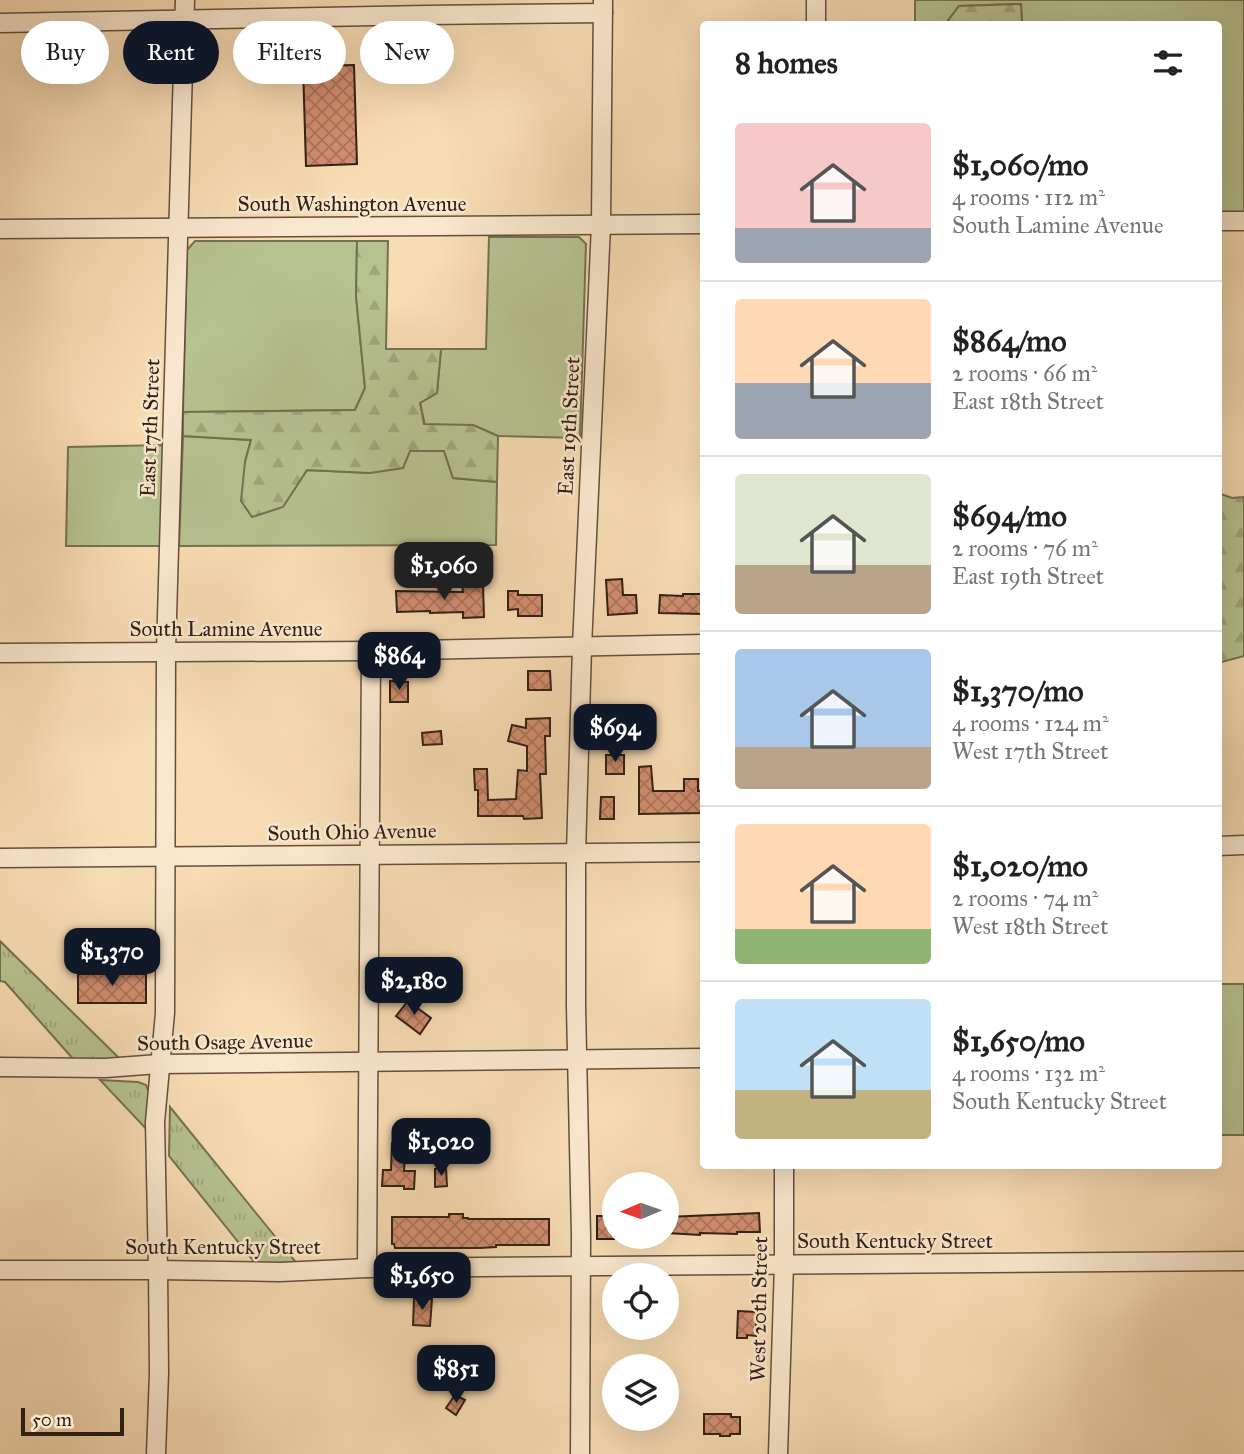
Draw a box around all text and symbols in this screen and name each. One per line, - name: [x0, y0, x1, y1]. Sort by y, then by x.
- chip: Buy: [21, 21, 109, 84]
- chip: Rent: [123, 21, 219, 84]
- chip: Filters: [233, 21, 346, 84]
- chip: New: [360, 21, 454, 84]
- icon: filters: [1149, 44, 1187, 82]
- text: 8 homes: [735, 45, 838, 81]
- text: $1,060/mo: [952, 147, 1088, 183]
- icon: home: [791, 151, 875, 235]
- text: 4 rooms · 112 m²: [952, 183, 1105, 211]
- street label: South Washington Avenue: [238, 191, 467, 217]
- text: South Lamine Avenue: [952, 211, 1164, 239]
- text: $864/mo: [952, 323, 1067, 359]
- icon: home: [791, 327, 875, 411]
- street label: East 19th Street: [552, 355, 586, 496]
- street label: East 17th Street: [135, 358, 165, 498]
- text: 2 rooms · 66 m²: [952, 359, 1097, 387]
- text: East 18th Street: [952, 387, 1104, 415]
- text: $694/mo: [952, 498, 1067, 534]
- icon: home: [791, 502, 875, 586]
- text: 2 rooms · 76 m²: [952, 534, 1098, 562]
- pin: $1,060: [387, 542, 501, 602]
- text: $1,060: [410, 551, 478, 579]
- text: East 19th Street: [952, 562, 1104, 590]
- street label: South Lamine Avenue: [129, 616, 323, 642]
- pin: $864: [358, 632, 440, 692]
- text: $864: [374, 641, 424, 669]
- text: $1,370/mo: [952, 673, 1084, 709]
- icon: home: [791, 677, 875, 761]
- pin: $694: [574, 704, 656, 764]
- text: 4 rooms · 124 m²: [952, 709, 1109, 737]
- text: $694: [590, 713, 640, 741]
- text: West 17th Street: [952, 737, 1108, 765]
- street label: South Ohio Avenue: [267, 818, 437, 846]
- text: $1,020/mo: [952, 848, 1088, 884]
- icon: home: [791, 852, 875, 936]
- text: 2 rooms · 74 m²: [952, 884, 1098, 912]
- text: West 18th Street: [952, 912, 1108, 940]
- pin: $1,370: [55, 928, 169, 988]
- text: $1,370: [80, 937, 144, 965]
- pin: $2,180: [357, 958, 471, 1017]
- text: $2,180: [381, 966, 447, 994]
- text: $1,650/mo: [952, 1023, 1085, 1059]
- street label: South Osage Avenue: [137, 1027, 314, 1057]
- icon: home: [791, 1027, 875, 1111]
- text: 4 rooms · 132 m²: [952, 1059, 1105, 1087]
- text: South Kentucky Street: [952, 1087, 1167, 1115]
- pin: $1,020: [384, 1118, 498, 1178]
- text: $1,020: [408, 1127, 474, 1155]
- north arrow: [602, 1172, 679, 1250]
- map controls: [602, 1172, 679, 1431]
- street label: South Kentucky Street: [797, 1228, 994, 1254]
- street label: South Kentucky Street: [125, 1234, 322, 1260]
- street label: West 20th Street: [745, 1235, 773, 1382]
- pin: $1,650: [365, 1252, 479, 1312]
- text: $1,650: [390, 1261, 454, 1289]
- button: locate: [602, 1263, 679, 1340]
- pin: $851: [415, 1346, 497, 1405]
- text: $851: [433, 1354, 479, 1382]
- button: layers: [602, 1354, 679, 1431]
- scale bar: [21, 1405, 124, 1437]
- text: 50 m: [32, 1408, 72, 1431]

